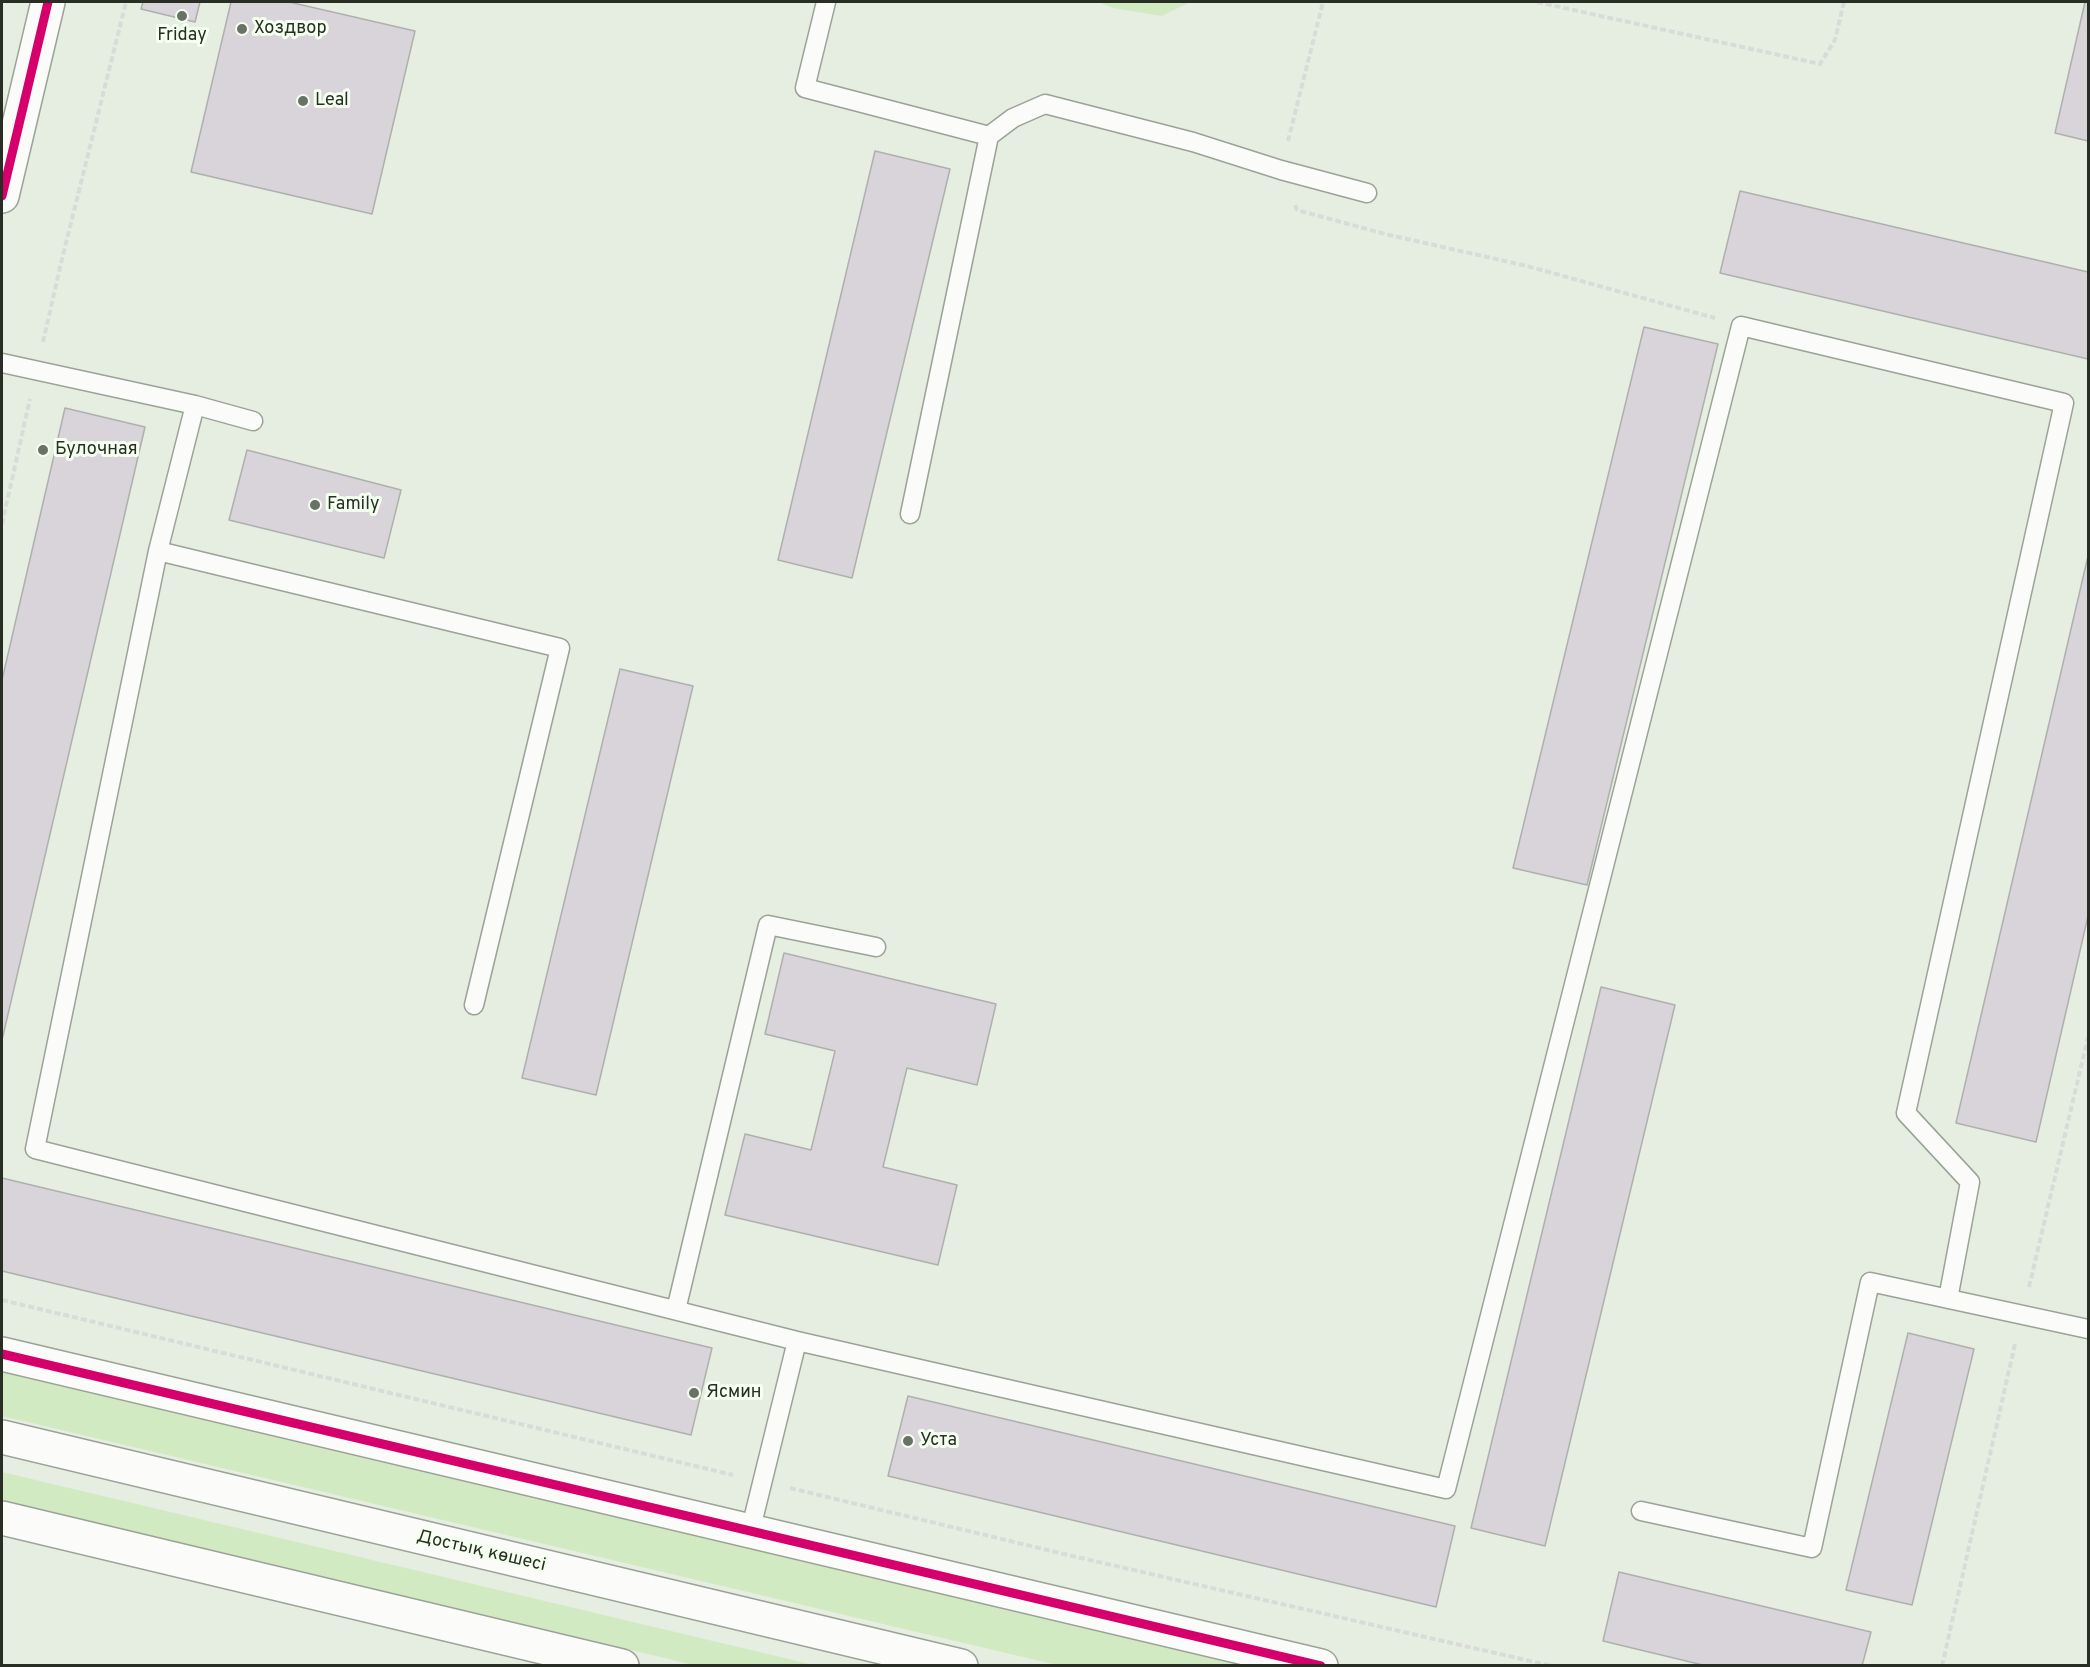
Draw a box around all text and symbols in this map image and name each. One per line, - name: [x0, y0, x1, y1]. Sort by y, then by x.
- marker: Friday: [175, 9, 189, 23]
- place label: Хоздвор: [254, 18, 327, 40]
- marker: Хоздвор: [235, 22, 249, 36]
- place label: Friday: [157, 25, 207, 47]
- place label: Leal: [315, 90, 349, 112]
- marker: Leal: [296, 94, 310, 108]
- place label: Булочная: [55, 439, 138, 461]
- marker: Булочная: [36, 443, 50, 457]
- place label: Family: [327, 494, 379, 516]
- marker: Family: [308, 498, 322, 512]
- place label: Ясмин: [706, 1382, 762, 1404]
- marker: Ясмин: [687, 1386, 701, 1400]
- place label: Уста: [920, 1430, 957, 1452]
- marker: Уста: [901, 1434, 915, 1448]
- street label: Достық көшесі: [414, 1527, 548, 1577]

